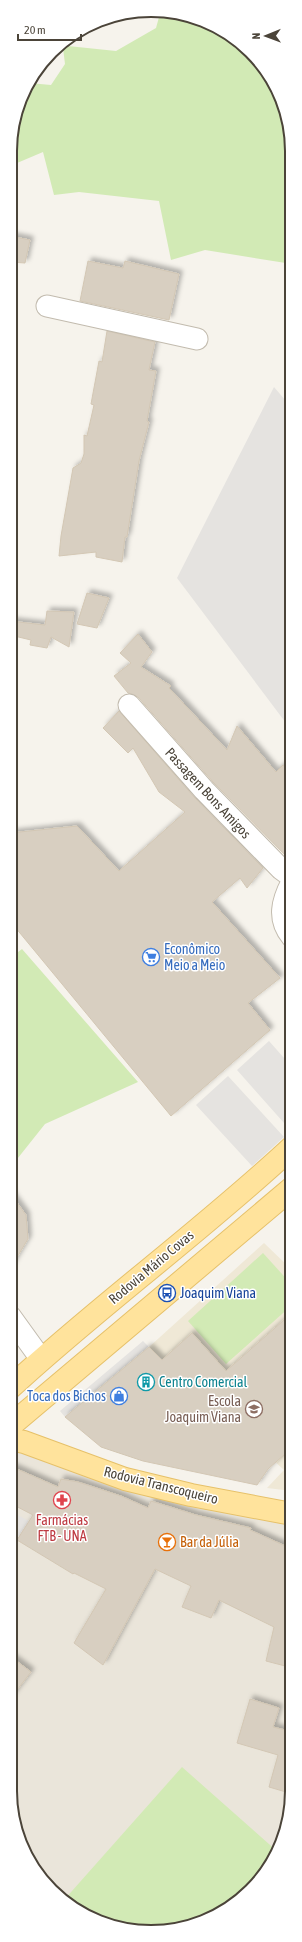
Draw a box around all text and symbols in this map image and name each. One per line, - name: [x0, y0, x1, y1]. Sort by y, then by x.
- scale bar: [18, 16, 81, 42]
- north arrow: [246, 16, 286, 56]
- text: 20 m: [24, 23, 46, 37]
- text: N: [250, 33, 262, 40]
- street label: Passagem Bons Amigos: [162, 744, 254, 842]
- place label: Econômico Meio a Meio: [164, 941, 225, 973]
- supermarket icon: Econômico Meio a Meio: [141, 947, 161, 967]
- street label: Rodovia Mário Covas: [105, 1227, 197, 1307]
- bus stop icon: Joaquim Viana: [157, 1283, 177, 1303]
- place label: Joaquim Viana: [180, 1285, 256, 1301]
- building icon: Centro Comercial: [136, 1372, 156, 1392]
- place label: Centro Comercial: [159, 1374, 247, 1390]
- shop icon: Toca dos Bichos: [109, 1386, 129, 1406]
- place label: Toca dos Bichos: [27, 1388, 106, 1404]
- place label: Escola Joaquim Viana: [165, 1393, 241, 1425]
- school or university icon: Escola Joaquim Viana: [244, 1399, 264, 1419]
- street label: Rodovia Transcoqueiro: [102, 1463, 220, 1507]
- pharmacy icon: Farmácias FTB - UNA: [52, 1490, 72, 1510]
- place label: Farmácias FTB - UNA: [36, 1512, 88, 1544]
- bar icon: Bar da Júlia: [157, 1532, 177, 1552]
- place label: Bar da Júlia: [180, 1534, 239, 1550]

